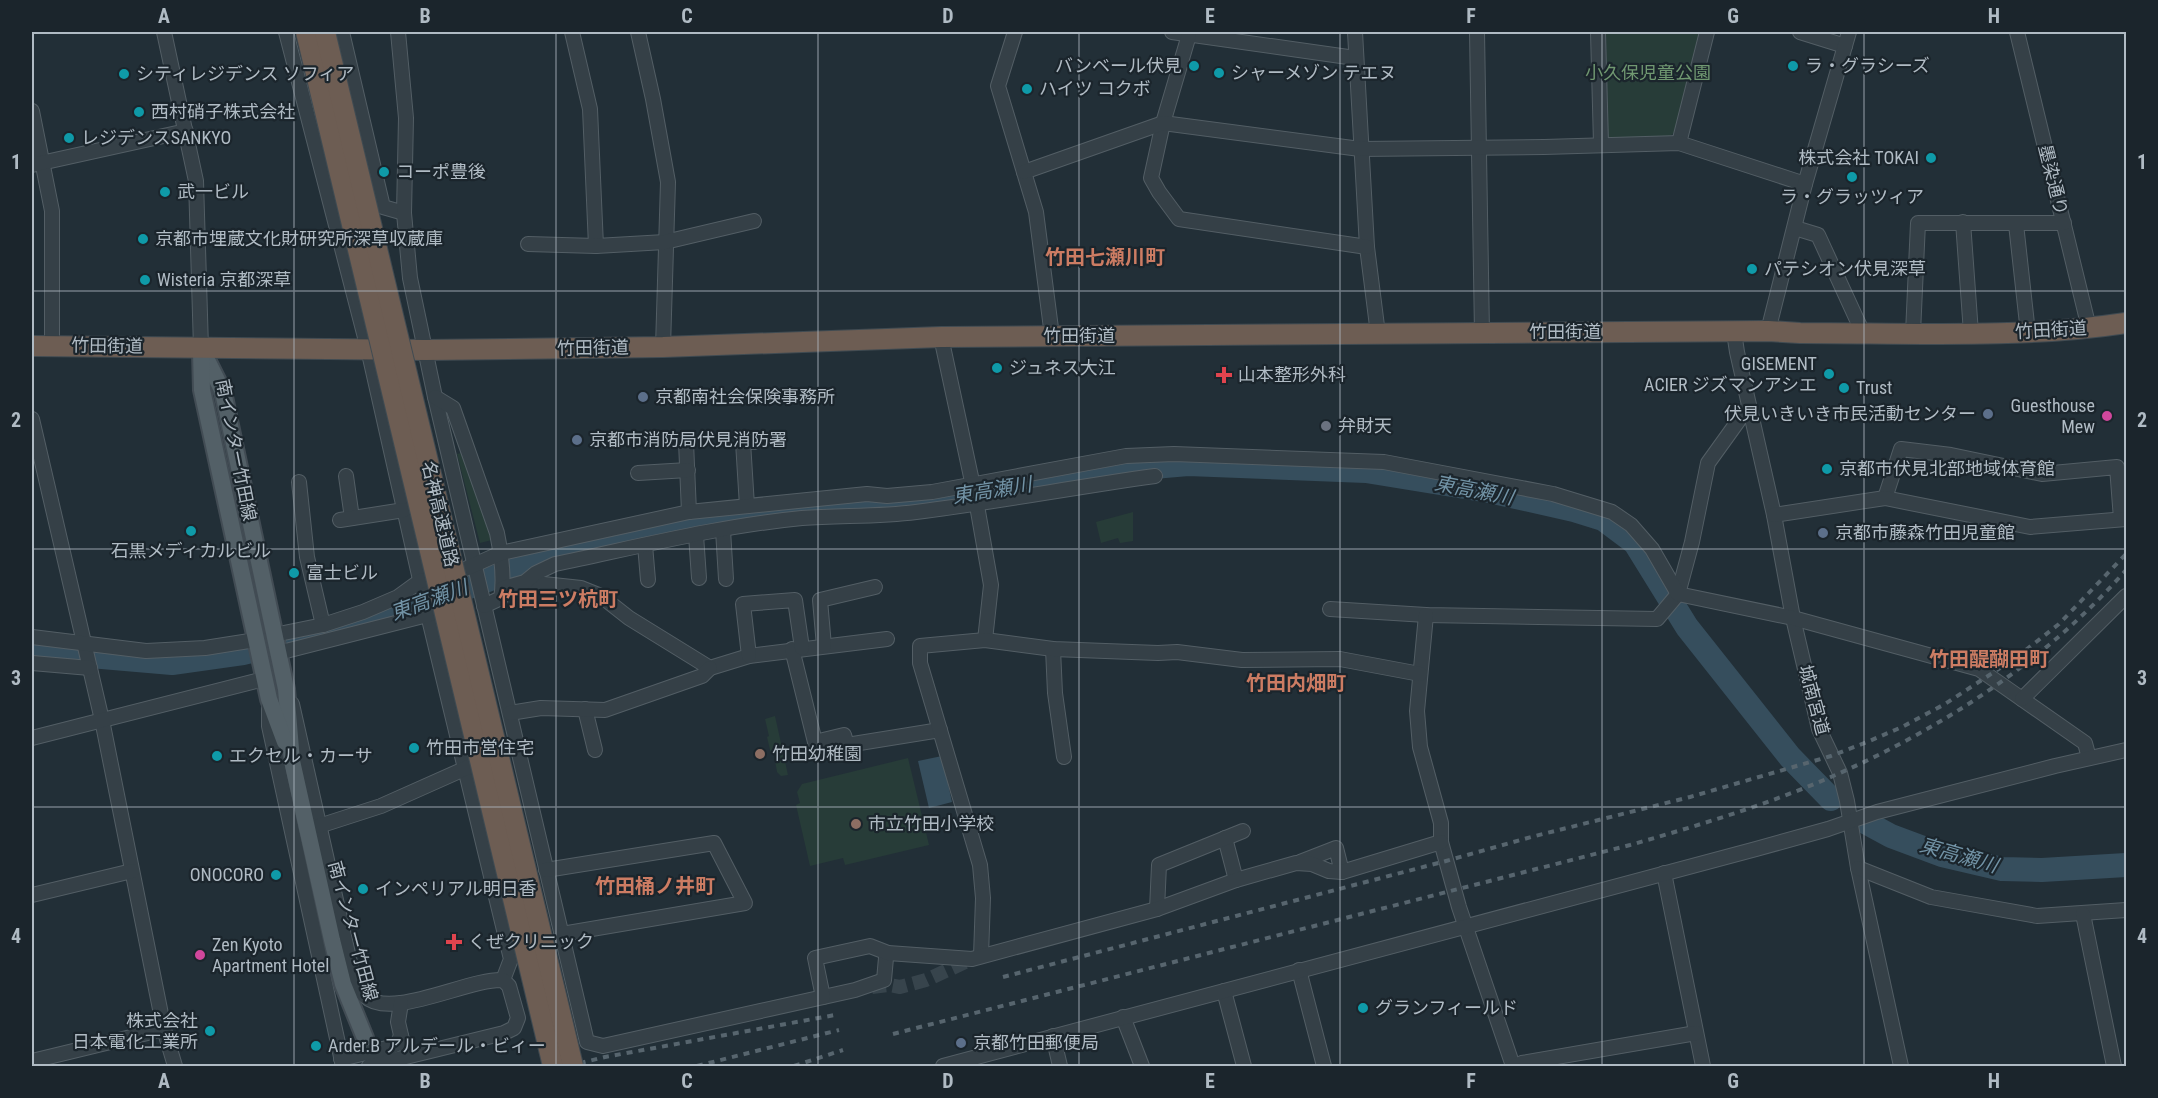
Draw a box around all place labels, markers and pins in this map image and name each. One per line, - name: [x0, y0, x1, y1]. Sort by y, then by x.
- place label: バンベール伏見: [1055, 55, 1182, 76]
- place label: ラ・グラシーズ: [1805, 55, 1930, 76]
- marker: バンベール伏見: [1187, 59, 1201, 73]
- marker: ラ・グラシーズ: [1786, 59, 1800, 73]
- place label: シャーメゾン テエヌ: [1231, 62, 1396, 83]
- place label: シティレジデンス ソフィア: [136, 63, 354, 84]
- marker: シャーメゾン テエヌ: [1212, 66, 1226, 80]
- marker: シティレジデンス ソフィア: [117, 67, 131, 81]
- place label: ハイツ コクボ: [1039, 78, 1151, 99]
- marker: ハイツ コクボ: [1020, 82, 1034, 96]
- place label: 西村硝子株式会社: [151, 101, 295, 122]
- marker: 西村硝子株式会社: [132, 105, 146, 119]
- place label: レジデンスSANKYO: [81, 127, 231, 148]
- marker: レジデンスSANKYO: [62, 131, 76, 145]
- place label: 株式会社 TOKAI: [1798, 147, 1919, 168]
- marker: 株式会社 TOKAI: [1924, 151, 1938, 165]
- place label: コーポ豊後: [396, 161, 486, 182]
- marker: コーポ豊後: [377, 165, 391, 179]
- marker: ラ・グラッツィア: [1845, 170, 1859, 184]
- place label: 武一ビル: [177, 181, 249, 202]
- marker: 武一ビル: [158, 185, 172, 199]
- place label: ラ・グラッツィア: [1780, 186, 1924, 207]
- place label: 京都市埋蔵文化財研究所深草収蔵庫: [155, 228, 443, 249]
- marker: 京都市埋蔵文化財研究所深草収蔵庫: [136, 232, 150, 246]
- place label: パテシオン伏見深草: [1764, 258, 1926, 279]
- marker: パテシオン伏見深草: [1745, 262, 1759, 276]
- place label: Wisteria 京都深草: [157, 269, 291, 290]
- marker: Wisteria 京都深草: [138, 273, 152, 287]
- place label: GISEMENT ACIER ジズマンアシエ: [1644, 353, 1817, 395]
- place label: ジュネス大江: [1009, 357, 1116, 378]
- marker: ジュネス大江: [990, 361, 1004, 375]
- place label: 山本整形外科: [1238, 364, 1346, 385]
- marker: 山本整形外科: [1215, 366, 1233, 384]
- marker: GISEMENT ACIER ジズマンアシエ: [1822, 367, 1836, 381]
- place label: Trust: [1856, 377, 1892, 398]
- marker: Trust: [1837, 381, 1851, 395]
- place label: 京都南社会保険事務所: [655, 386, 835, 407]
- marker: 京都南社会保険事務所: [636, 390, 650, 404]
- place label: Guesthouse Mew: [2011, 395, 2095, 437]
- place label: 伏見いきいき市民活動センター: [1724, 403, 1976, 424]
- marker: 伏見いきいき市民活動センター: [1981, 407, 1995, 421]
- marker: Guesthouse Mew: [2100, 409, 2114, 423]
- place label: 弁財天: [1338, 415, 1392, 436]
- marker: 弁財天: [1319, 419, 1333, 433]
- place label: 京都市消防局伏見消防署: [589, 429, 787, 450]
- marker: 京都市消防局伏見消防署: [570, 433, 584, 447]
- place label: 京都市伏見北部地域体育館: [1839, 458, 2055, 479]
- marker: 京都市伏見北部地域体育館: [1820, 462, 1834, 476]
- place label: 京都市藤森竹田児童館: [1835, 522, 2015, 543]
- marker: 石黒メディカルビル: [184, 524, 198, 538]
- marker: 京都市藤森竹田児童館: [1816, 526, 1830, 540]
- place label: 石黒メディカルビル: [111, 540, 271, 561]
- place label: 富士ビル: [306, 562, 378, 583]
- marker: 富士ビル: [287, 566, 301, 580]
- place label: 竹田市営住宅: [426, 737, 534, 758]
- marker: 竹田市営住宅: [407, 741, 421, 755]
- place label: 竹田幼稚園: [772, 743, 862, 764]
- place label: エクセル・カーサ: [229, 745, 373, 766]
- marker: 竹田幼稚園: [753, 747, 767, 761]
- marker: エクセル・カーサ: [210, 749, 224, 763]
- place label: 市立竹田小学校: [868, 813, 994, 834]
- marker: 市立竹田小学校: [849, 817, 863, 831]
- place label: ONOCORO: [190, 864, 264, 885]
- marker: ONOCORO: [269, 868, 283, 882]
- place label: インペリアル明日香: [375, 878, 537, 899]
- marker: インペリアル明日香: [356, 882, 370, 896]
- place label: くぜクリニック: [468, 931, 594, 952]
- marker: くぜクリニック: [445, 933, 463, 951]
- place label: Zen Kyoto Apartment Hotel: [212, 934, 329, 976]
- marker: Zen Kyoto Apartment Hotel: [193, 948, 207, 962]
- place label: グランフィールド: [1375, 997, 1518, 1018]
- marker: グランフィールド: [1356, 1001, 1370, 1015]
- place label: 株式会社 日本電化工業所: [72, 1010, 198, 1052]
- marker: 株式会社 日本電化工業所: [203, 1024, 217, 1038]
- place label: 京都竹田郵便局: [973, 1032, 1099, 1053]
- place label: Arder.B アルデール・ビィー: [328, 1035, 546, 1056]
- marker: 京都竹田郵便局: [954, 1036, 968, 1050]
- marker: Arder.B アルデール・ビィー: [309, 1039, 323, 1053]

